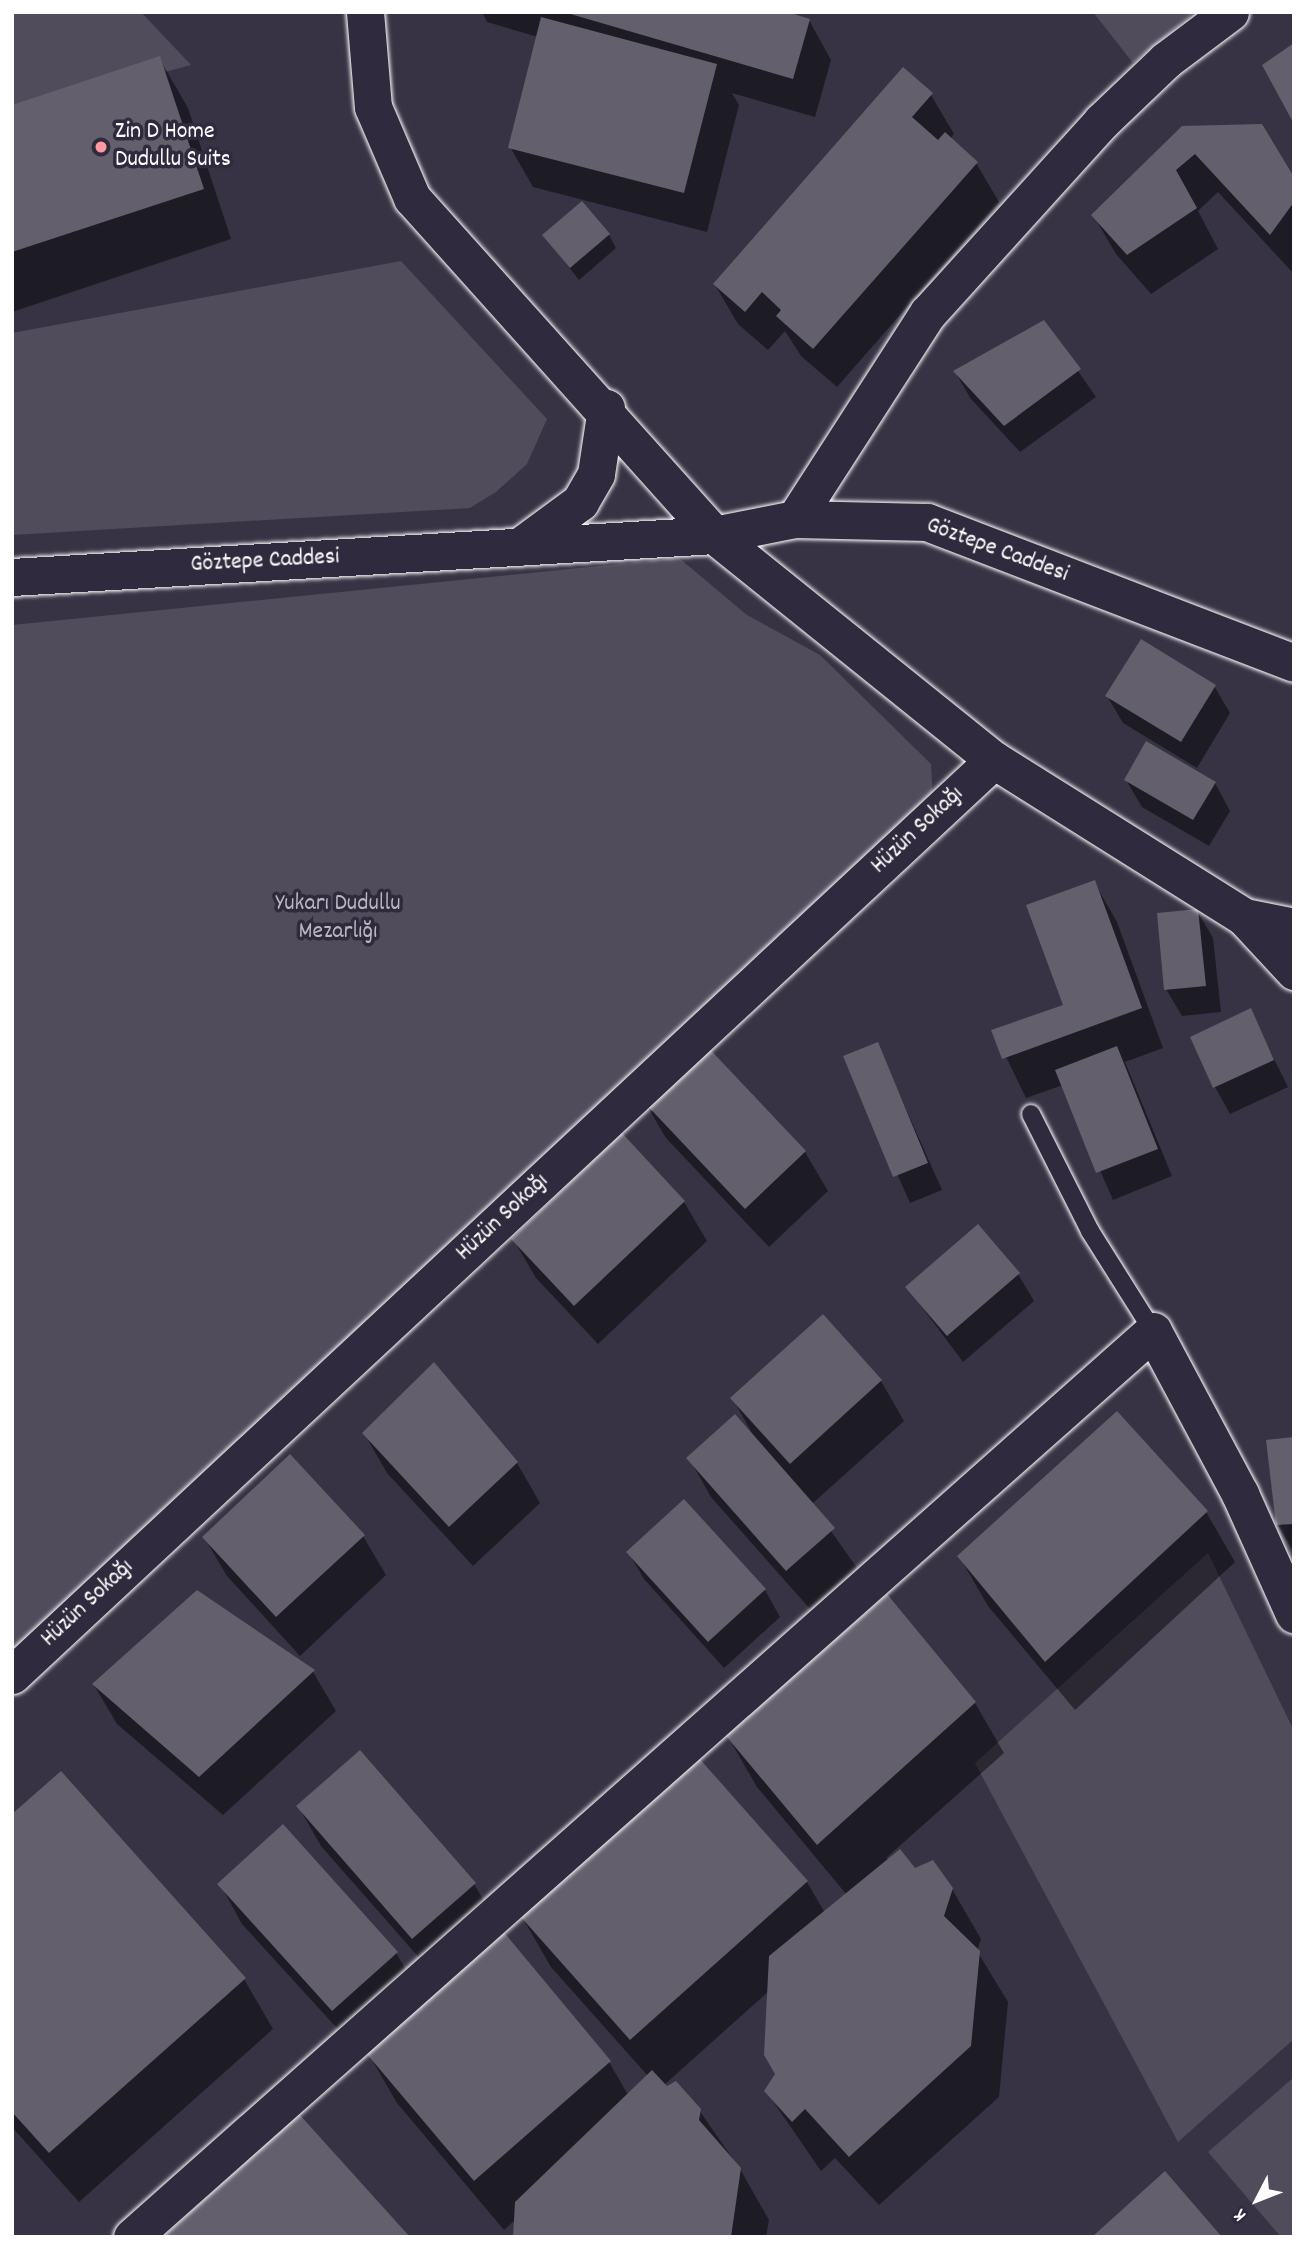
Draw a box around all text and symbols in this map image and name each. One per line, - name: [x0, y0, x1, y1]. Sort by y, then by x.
- place label: Zin D Home Dudullu Suits: [115, 119, 231, 175]
- marker: Zin D Home Dudullu Suits: [93, 139, 109, 155]
- street label: Göztepe Caddesi: [922, 512, 1072, 590]
- street label: Göztepe Caddesi: [190, 544, 340, 580]
- street label: Hüzün Sokağı: [866, 781, 970, 881]
- park label: Yukarı Dudullu Mezarlığı: [275, 891, 401, 947]
- street label: Hüzün Sokağı: [451, 1168, 555, 1268]
- street label: Hüzün Sokağı: [36, 1554, 140, 1654]
- north arrow: [1222, 2165, 1292, 2235]
- text: K: [1228, 2202, 1254, 2227]

